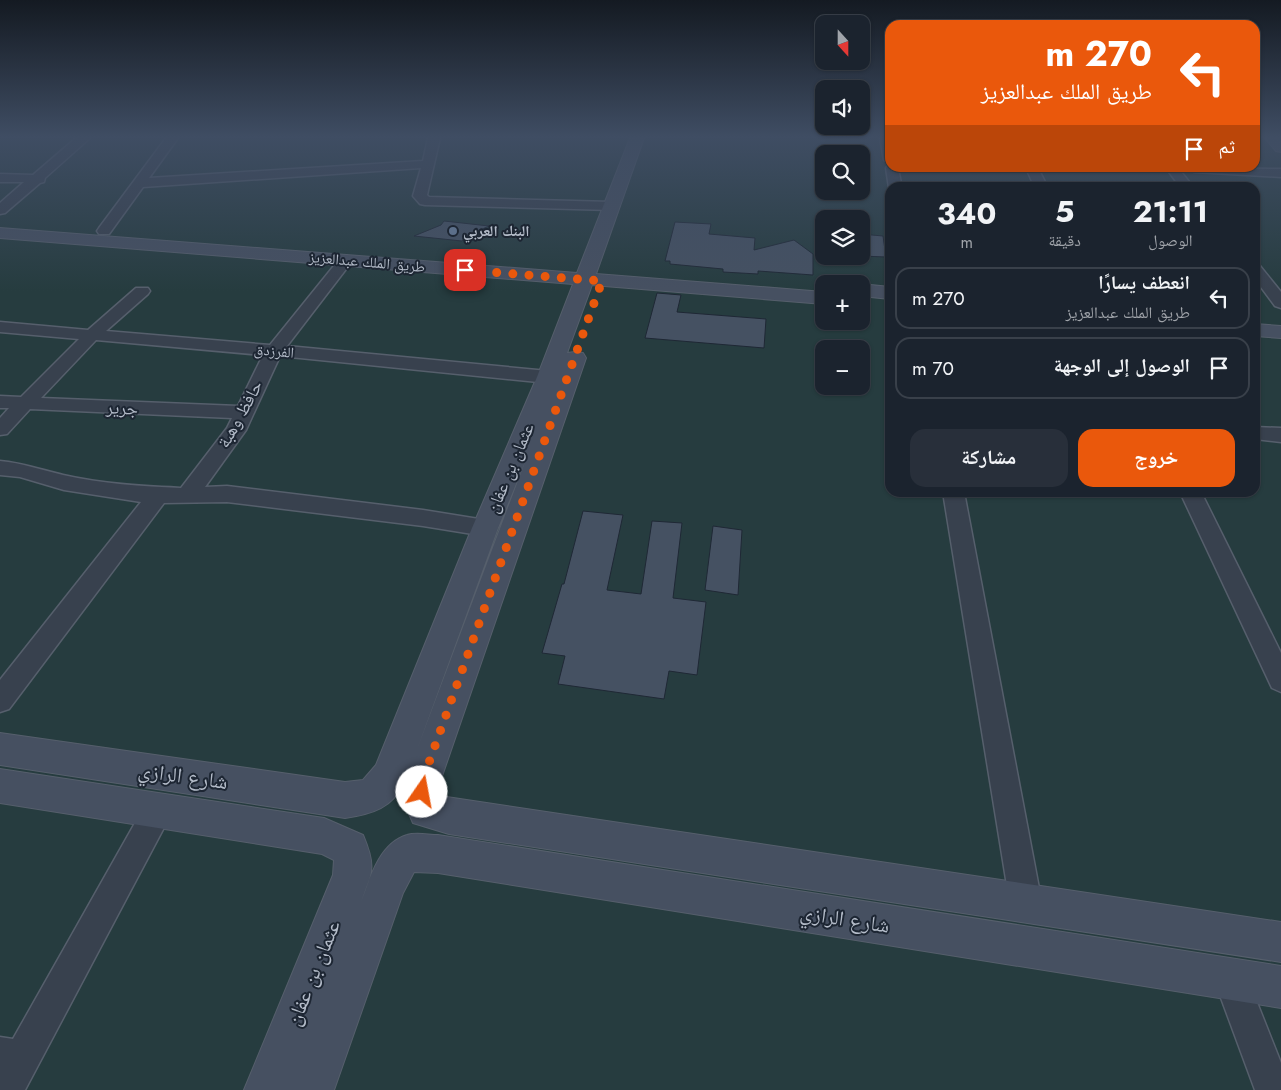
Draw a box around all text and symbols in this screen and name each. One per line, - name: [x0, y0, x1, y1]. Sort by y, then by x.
- north arrow: [815, 15, 870, 70]
- map controls: [815, 15, 870, 395]
- text: 270 m: [1046, 29, 1152, 79]
- icon: left: [1170, 40, 1235, 105]
- text: طريق الملك عبدالعزيز: [981, 75, 1152, 107]
- button: sound: [815, 80, 870, 135]
- text: ثم: [1218, 133, 1235, 160]
- icon: arrive: [1180, 135, 1208, 163]
- button: search: [815, 145, 870, 200]
- text: 5: [1055, 190, 1074, 233]
- text: 21:11: [1133, 190, 1208, 233]
- text: 340: [937, 192, 996, 235]
- button: layers: [815, 210, 870, 265]
- place label: البنك العربي: [463, 220, 530, 243]
- marker: البنك العربي: [447, 225, 459, 237]
- text: دقيقة: [1048, 229, 1081, 252]
- text: الوصول: [1148, 229, 1193, 252]
- text: m: [960, 231, 973, 254]
- street label: طريق الملك عبدالعزيز: [307, 246, 426, 278]
- pin: [444, 249, 486, 291]
- icon: arrive: [451, 256, 479, 284]
- text: انعطف يسارًا: [1098, 269, 1190, 296]
- button: +: [815, 275, 870, 330]
- icon: left: [1205, 284, 1233, 312]
- text: 270 m: [912, 285, 965, 312]
- text: طريق الملك عبدالعزيز: [1066, 301, 1190, 324]
- street label: الفرزدق: [253, 338, 295, 364]
- button: −: [815, 340, 870, 395]
- text: الوصول إلى الوجهة: [1054, 352, 1190, 379]
- icon: arrive: [1205, 354, 1233, 382]
- text: 70 m: [912, 355, 954, 382]
- street label: حافظ وهبة: [211, 375, 269, 453]
- street label: جرير: [104, 394, 139, 422]
- street label: عثمان بن عفان: [479, 419, 541, 517]
- button: مشاركة: [910, 429, 1068, 487]
- button: خروج: [1078, 429, 1235, 487]
- street label: شارع الرازي: [136, 755, 230, 798]
- position arrow: [395, 765, 447, 817]
- street label: شارع الرازي: [798, 897, 892, 942]
- street label: عثمان بن عفان: [278, 915, 348, 1030]

